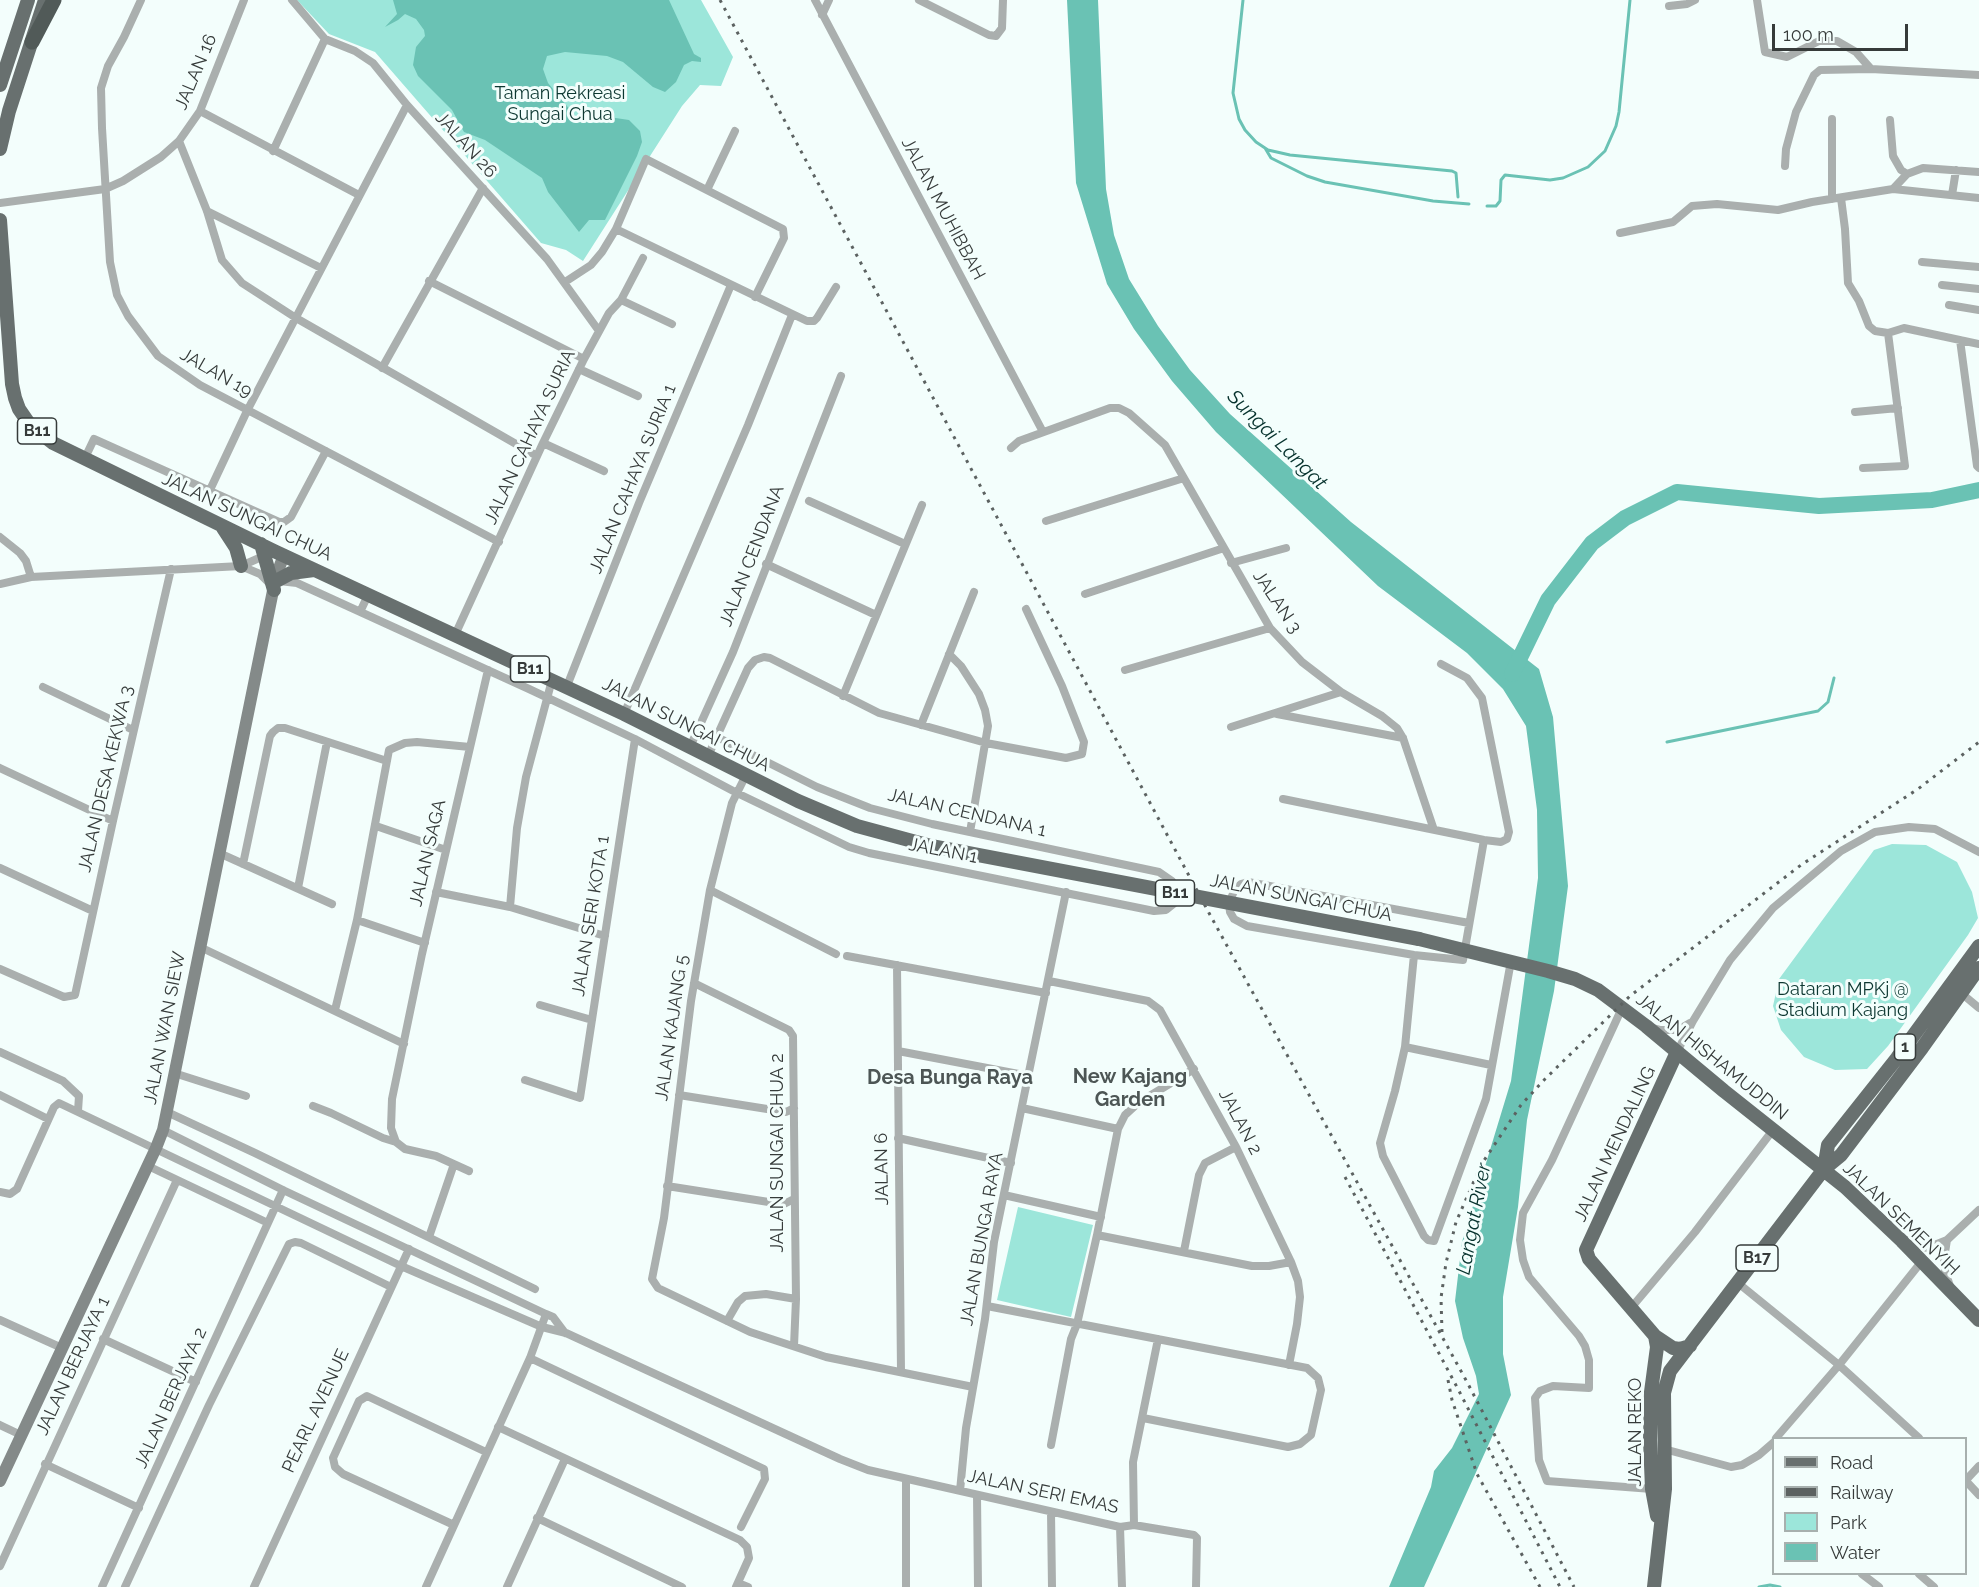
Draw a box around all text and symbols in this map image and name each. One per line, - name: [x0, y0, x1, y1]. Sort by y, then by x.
- scale bar: [1775, 12, 1912, 50]
- text: 100 m: [1783, 24, 1834, 45]
- street label: JALAN 16: [170, 31, 222, 113]
- park label: Taman Rekreasi Sungai Chua: [495, 83, 625, 125]
- street label: JALAN 26: [431, 107, 501, 183]
- street label: JALAN MUHIBBAH: [896, 134, 990, 284]
- street label: JALAN 19: [176, 344, 256, 402]
- street label: JALAN CAHAYA SURIA: [480, 346, 580, 528]
- street label: JALAN CAHAYA SURIA 1: [585, 381, 681, 577]
- water label: Sungai Langat: [1222, 385, 1332, 495]
- road number: B11: [18, 418, 57, 444]
- street label: JALAN SUNGAI CHUA: [159, 468, 335, 566]
- street label: JALAN CENDANA: [715, 482, 789, 630]
- street label: JALAN 3: [1248, 566, 1306, 638]
- road number: B11: [510, 656, 550, 682]
- street label: JALAN SUNGAI CHUA: [599, 673, 773, 777]
- street label: JALAN DESA KEKWA 3: [74, 683, 138, 875]
- street label: JALAN CENDANA 1: [886, 784, 1048, 842]
- street label: JALAN SAGA: [405, 797, 451, 909]
- street label: JALAN SERI KOTA 1: [568, 834, 614, 998]
- street label: JALAN 1: [907, 834, 979, 868]
- street label: JALAN SUNGAI CHUA: [1208, 870, 1394, 926]
- road number: B11: [1156, 880, 1194, 906]
- street label: JALAN WAN SIEW: [140, 950, 190, 1106]
- street label: JALAN KAJANG 5: [651, 954, 693, 1102]
- park label: Dataran MPKj @ Stadium Kajang: [1777, 979, 1909, 1022]
- street label: JALAN HISHAMUDDIN: [1632, 989, 1792, 1125]
- road number: 1: [1894, 1034, 1916, 1060]
- street label: JALAN SUNGAI CHUA 2: [767, 1053, 789, 1253]
- street label: JALAN MENDALING: [1570, 1063, 1660, 1225]
- district label: New Kajang Garden: [1073, 1065, 1187, 1112]
- district label: Desa Bunga Raya: [867, 1066, 1033, 1090]
- street label: JALAN 2: [1214, 1086, 1266, 1158]
- street label: JALAN 6: [871, 1133, 893, 1205]
- street label: JALAN BUNGA RAYA: [956, 1151, 1008, 1327]
- street label: JALAN SEMENYIH: [1838, 1158, 1964, 1280]
- water label: Langat River: [1451, 1161, 1497, 1277]
- road number: B17: [1736, 1245, 1778, 1271]
- street label: JALAN BERJAYA 1: [31, 1293, 115, 1439]
- street label: JALAN BERJAYA 2: [130, 1324, 212, 1472]
- street label: PEARL AVENUE: [278, 1346, 354, 1476]
- street label: JALAN REKO: [1625, 1378, 1647, 1486]
- legend: [1772, 1437, 1967, 1575]
- text: Road: [1830, 1452, 1873, 1473]
- street label: JALAN SERI EMAS: [965, 1465, 1121, 1519]
- text: Railway: [1830, 1482, 1894, 1503]
- text: Park: [1830, 1512, 1867, 1533]
- text: Water: [1830, 1542, 1880, 1563]

